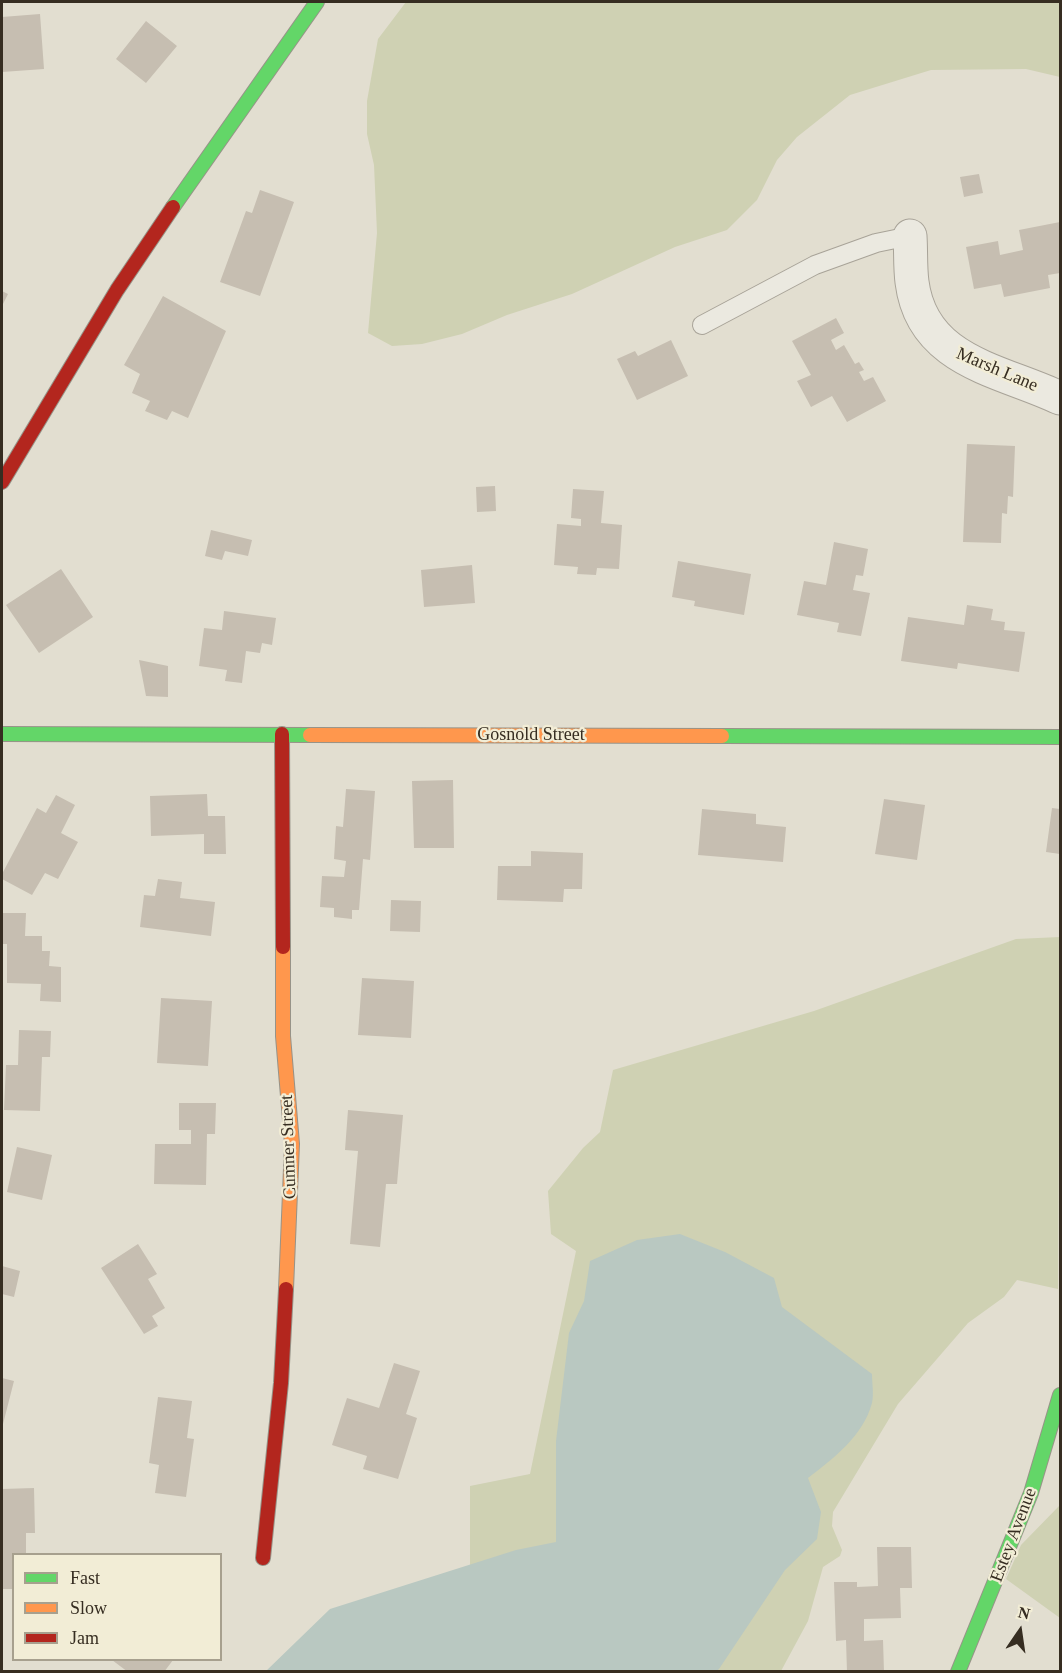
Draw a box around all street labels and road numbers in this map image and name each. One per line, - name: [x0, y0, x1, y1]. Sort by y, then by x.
- street label: Marsh Lane: [953, 343, 1041, 397]
- street label: Gosnold Street: [477, 724, 585, 746]
- street label: Cumner Street: [276, 1094, 302, 1200]
- street label: Estey Avenue: [986, 1485, 1042, 1585]

